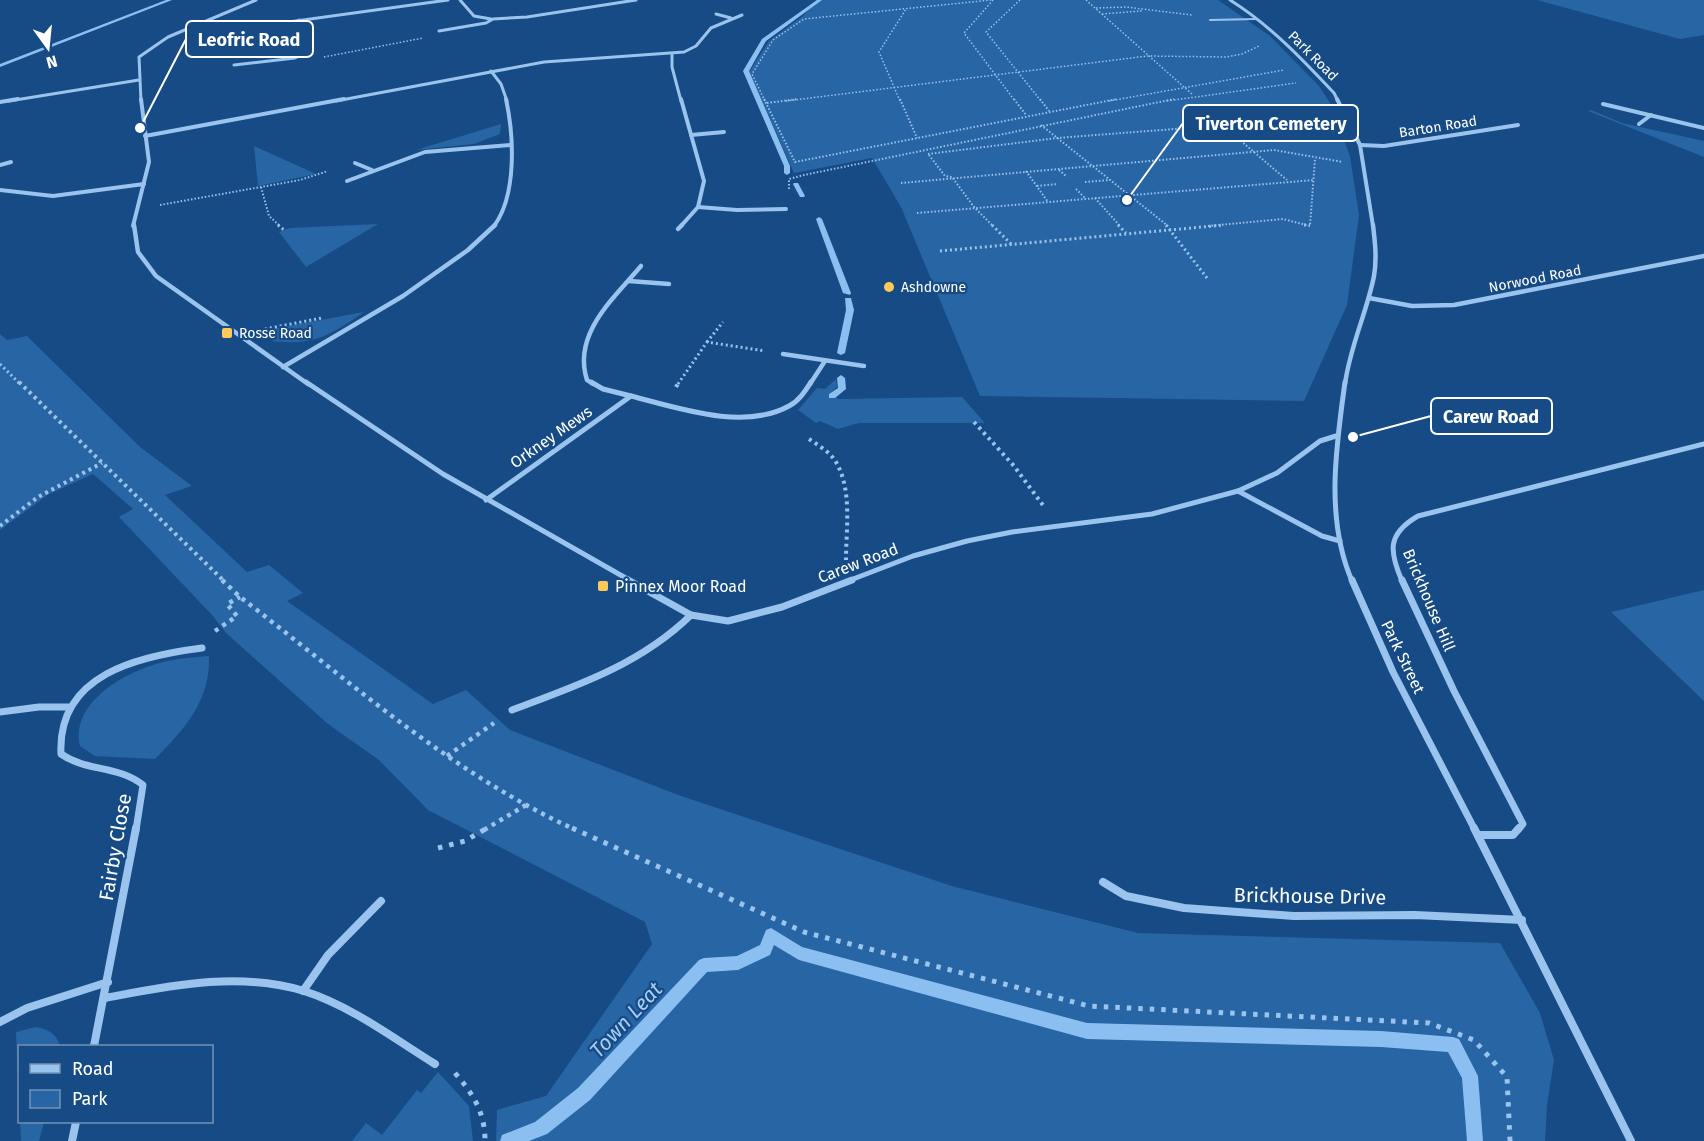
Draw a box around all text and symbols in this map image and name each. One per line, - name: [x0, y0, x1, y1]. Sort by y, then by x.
- north arrow: [18, 18, 78, 78]
- callout: Leofric Road: [186, 21, 313, 57]
- street label: Park Road: [1285, 28, 1341, 84]
- text: Leofric Road: [198, 29, 300, 51]
- text: N: [44, 51, 59, 73]
- callout: Tiverton Cemetery: [1183, 105, 1358, 141]
- street label: Barton Road: [1398, 112, 1478, 142]
- text: Tiverton Cemetery: [1195, 113, 1347, 135]
- street label: Norwood Road: [1487, 262, 1583, 296]
- place label: Ashdowne: [901, 279, 966, 296]
- marker: Ashdowne: [882, 280, 896, 294]
- place label: Rosse Road: [239, 325, 312, 342]
- marker: Rosse Road: [220, 326, 234, 340]
- callout: Carew Road: [1431, 398, 1552, 434]
- street label: Orkney Mews: [506, 402, 596, 472]
- text: Carew Road: [1443, 406, 1539, 428]
- street label: Carew Road: [815, 539, 901, 587]
- street label: Brickhouse Hill: [1399, 546, 1459, 654]
- place label: Pinnex Moor Road: [615, 577, 747, 596]
- marker: Pinnex Moor Road: [596, 579, 610, 593]
- street label: Park Street: [1377, 617, 1429, 697]
- street label: Fairby Close: [94, 791, 136, 903]
- street label: Brickhouse Drive: [1233, 883, 1387, 909]
- water label: Town Leat: [584, 976, 668, 1063]
- legend: [18, 1045, 213, 1123]
- text: Road: [72, 1058, 114, 1080]
- text: Park: [72, 1088, 108, 1110]

